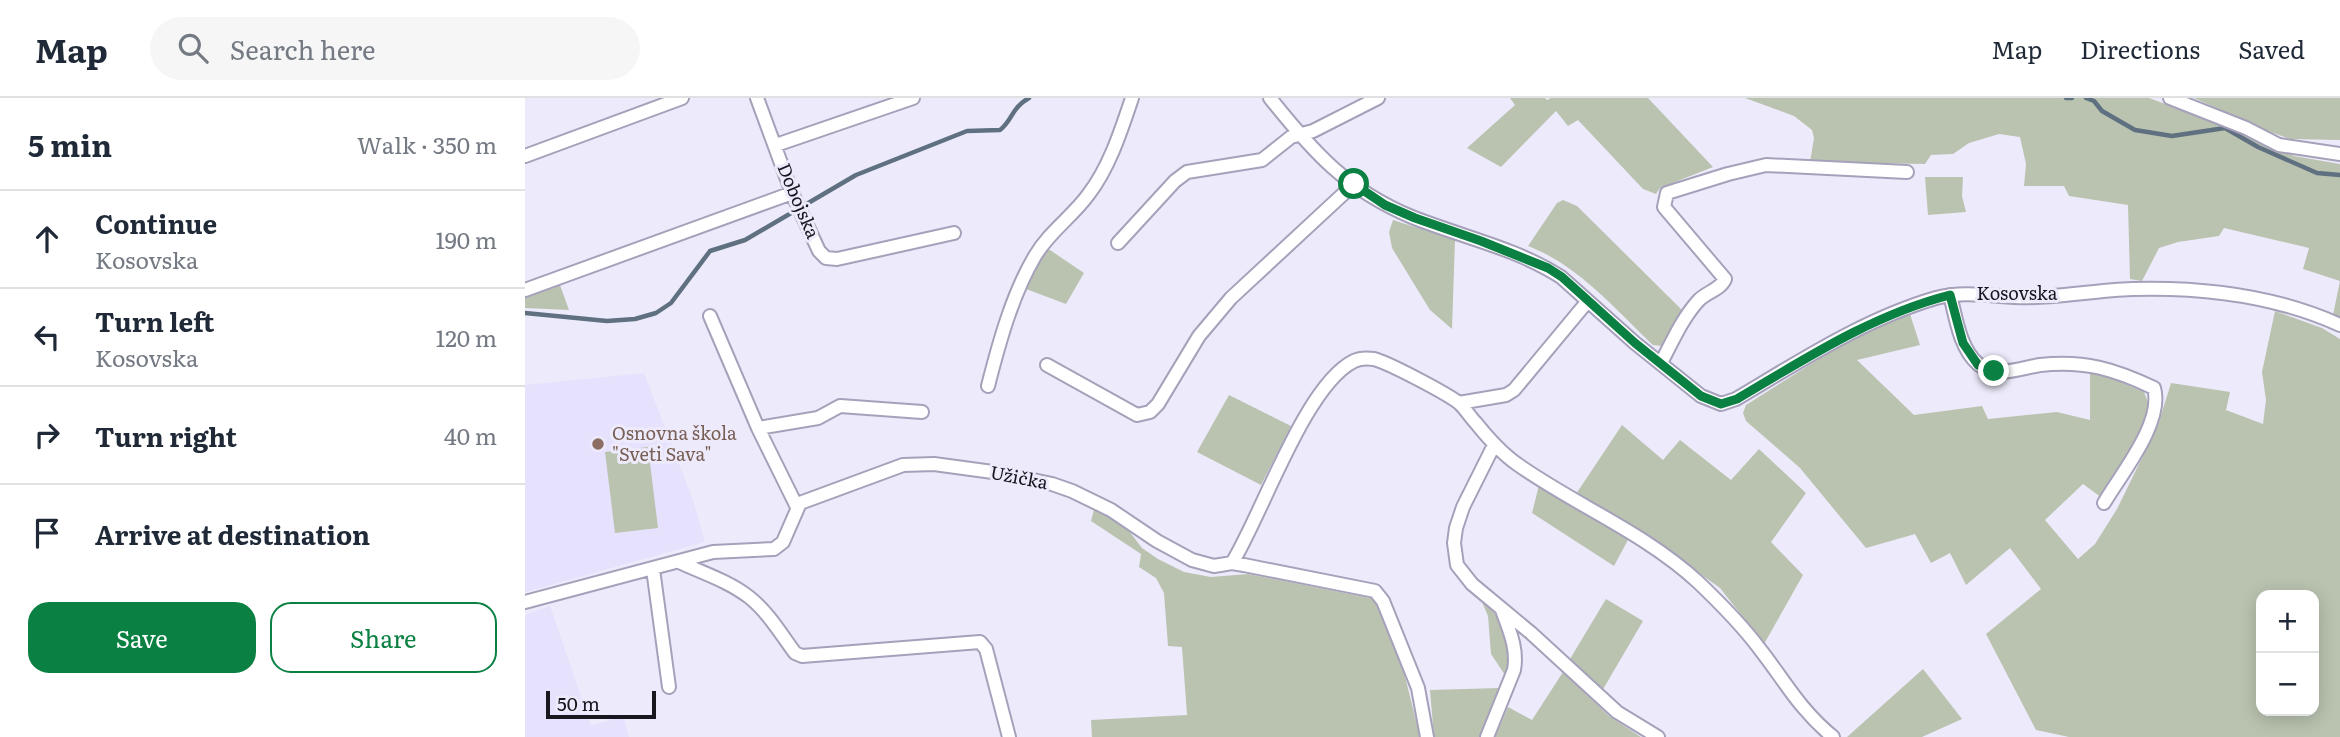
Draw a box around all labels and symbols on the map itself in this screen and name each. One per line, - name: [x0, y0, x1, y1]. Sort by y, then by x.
- street label: Dobojska: [771, 158, 827, 243]
- route start: [1338, 168, 1369, 199]
- street label: Kosovska: [1977, 279, 2058, 306]
- route end: [1978, 355, 2009, 386]
- place label: Osnovna škola "Sveti Sava": [612, 419, 737, 467]
- marker: Osnovna škola "Sveti Sava": [590, 436, 606, 452]
- street label: Užička: [988, 458, 1051, 495]
- scale bar: [546, 688, 656, 720]

